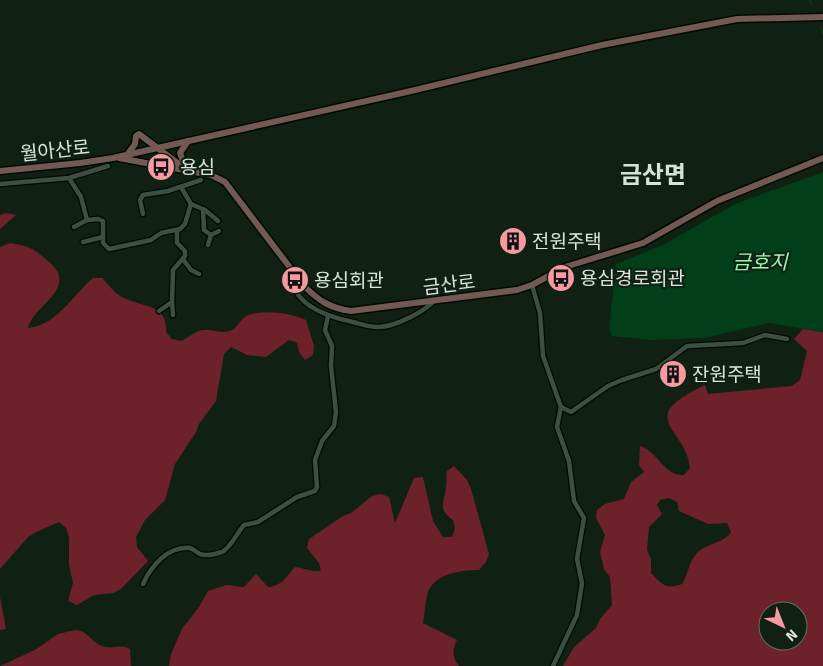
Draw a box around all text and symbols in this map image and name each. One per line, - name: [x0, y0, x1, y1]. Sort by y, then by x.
- street label: 월아산로: [19, 135, 91, 167]
- bus stop icon: 용심: [146, 152, 176, 182]
- place label: 용심: [180, 156, 215, 180]
- district label: 금산면: [620, 160, 686, 190]
- building icon: 전원주택: [498, 226, 528, 256]
- place label: 전원주택: [532, 230, 602, 254]
- water label: 금호지: [732, 250, 789, 275]
- bus stop icon: 용심경로회관: [546, 263, 576, 293]
- bus stop icon: 용심회관: [280, 265, 310, 295]
- place label: 용심경로회관: [580, 267, 685, 291]
- place label: 용심회관: [314, 269, 384, 293]
- street label: 금산로: [422, 270, 477, 300]
- building icon: 잔원주택: [658, 359, 688, 389]
- place label: 잔원주택: [692, 363, 762, 387]
- north arrow: [758, 601, 808, 651]
- text: N: [782, 626, 801, 645]

